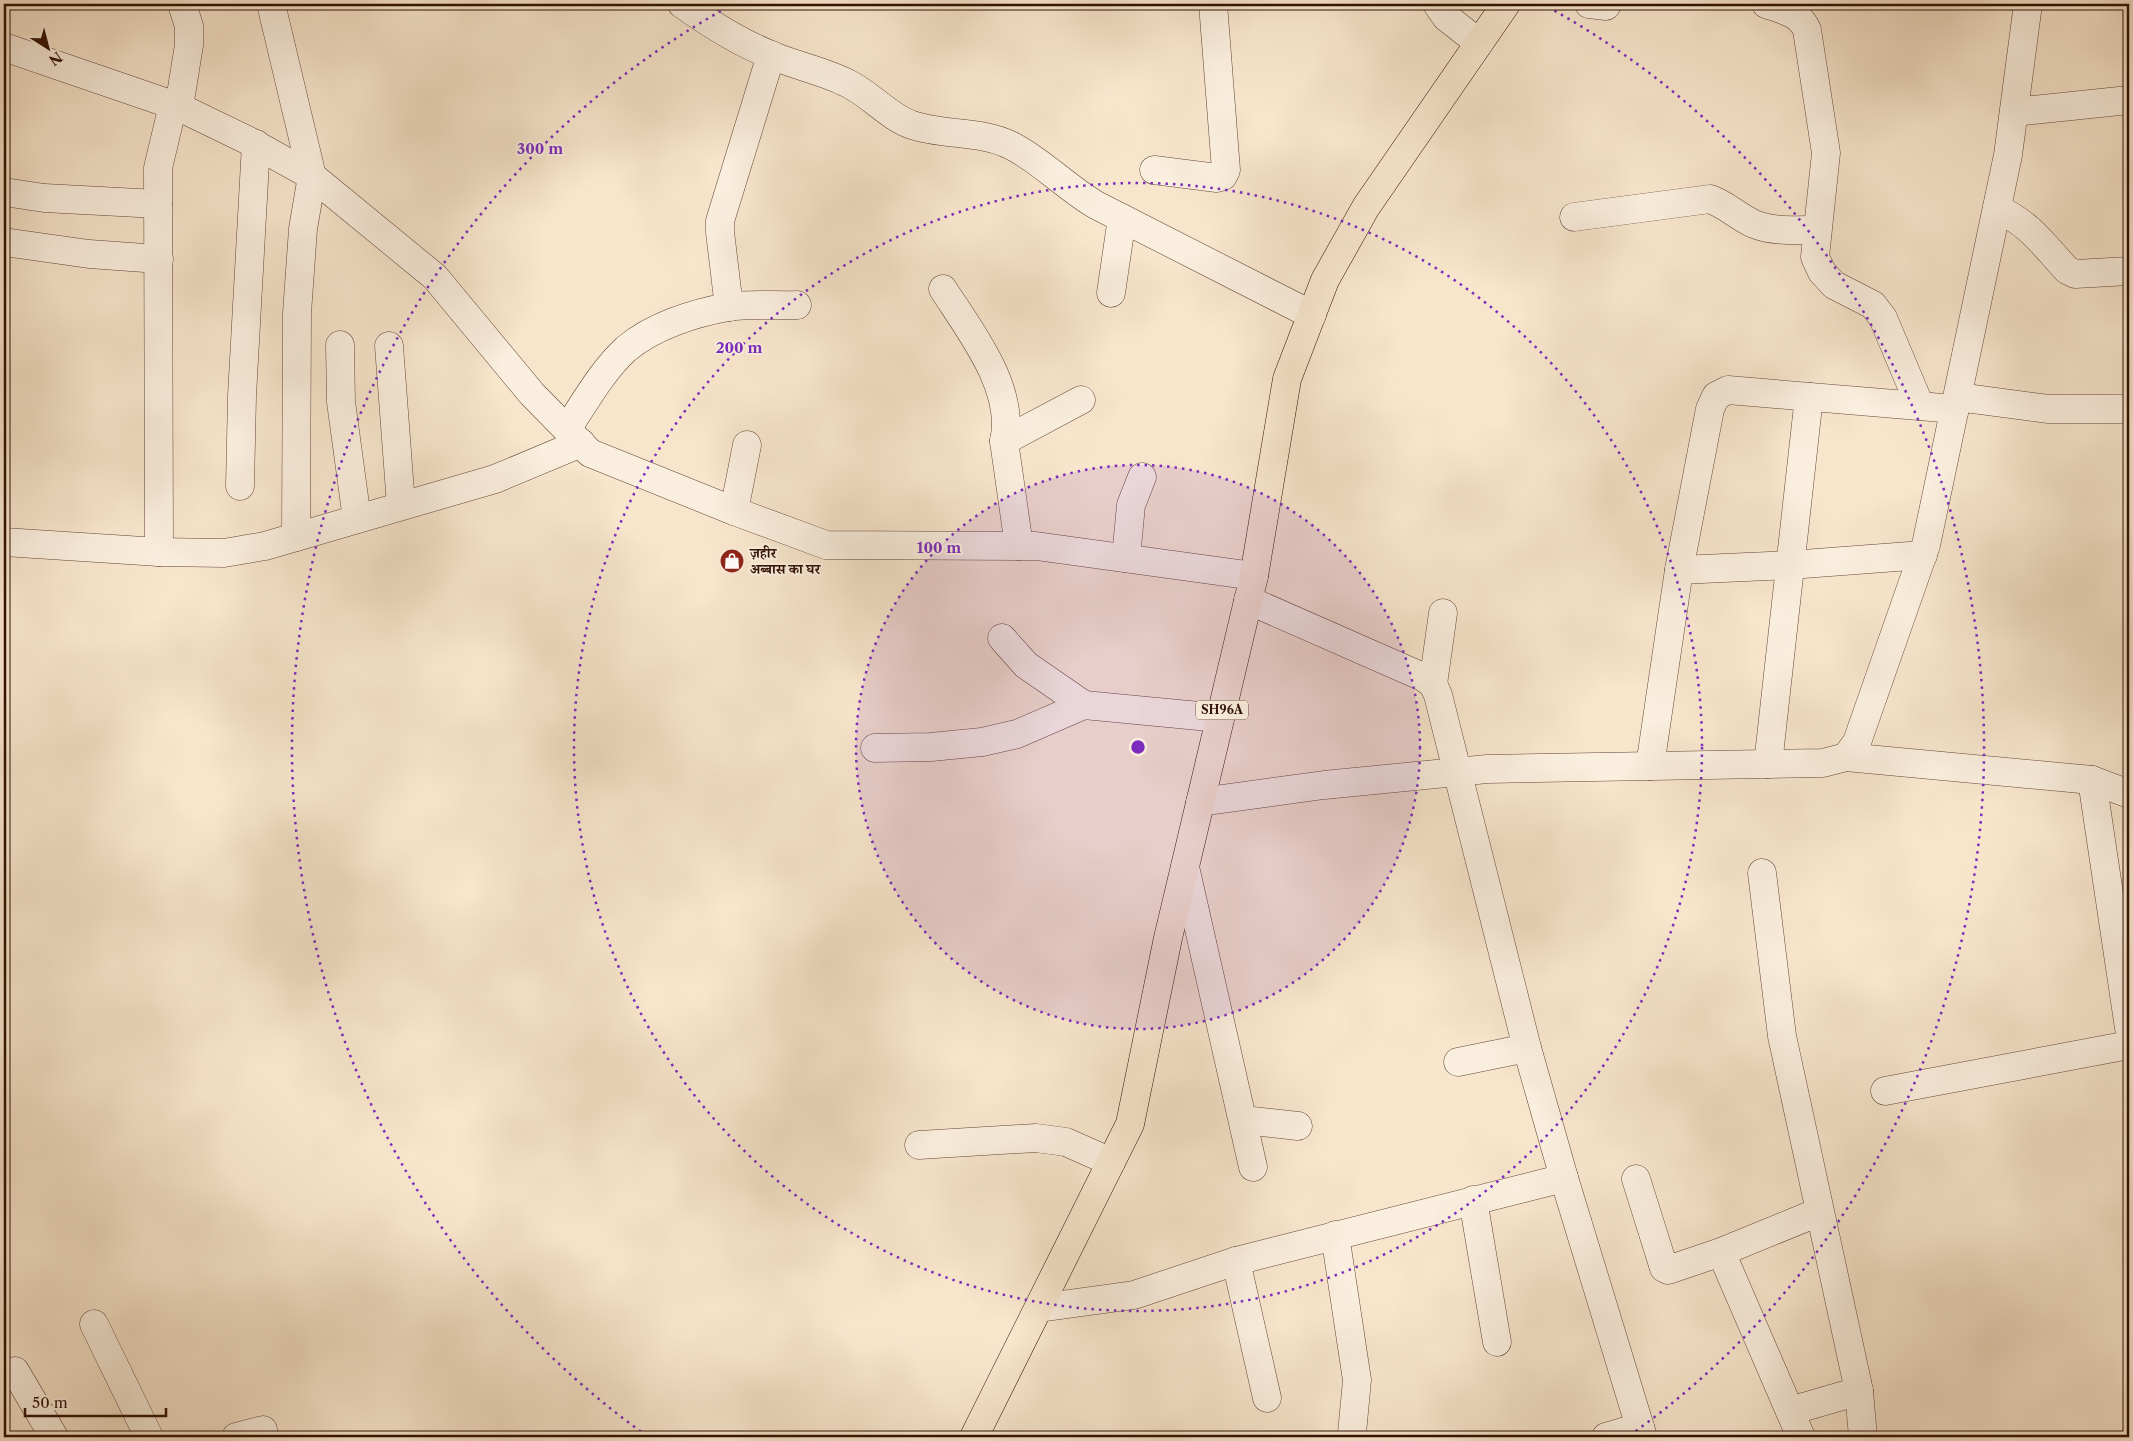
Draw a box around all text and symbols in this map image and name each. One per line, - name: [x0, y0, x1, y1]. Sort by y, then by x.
- north arrow: [22, 22, 72, 72]
- text: N: [45, 48, 66, 69]
- text: 300 m: [517, 139, 563, 158]
- text: 200 m: [716, 338, 762, 357]
- text: 100 m: [917, 538, 961, 557]
- place label: ज़हीर अब्बास का घर: [749, 544, 821, 578]
- shop icon: ज़हीर अब्बास का घर: [719, 548, 745, 574]
- road number: SH96A: [1196, 700, 1248, 720]
- centre of rings: [1129, 738, 1147, 756]
- scale bar: [25, 1386, 166, 1418]
- text: 50 m: [32, 1393, 68, 1412]

